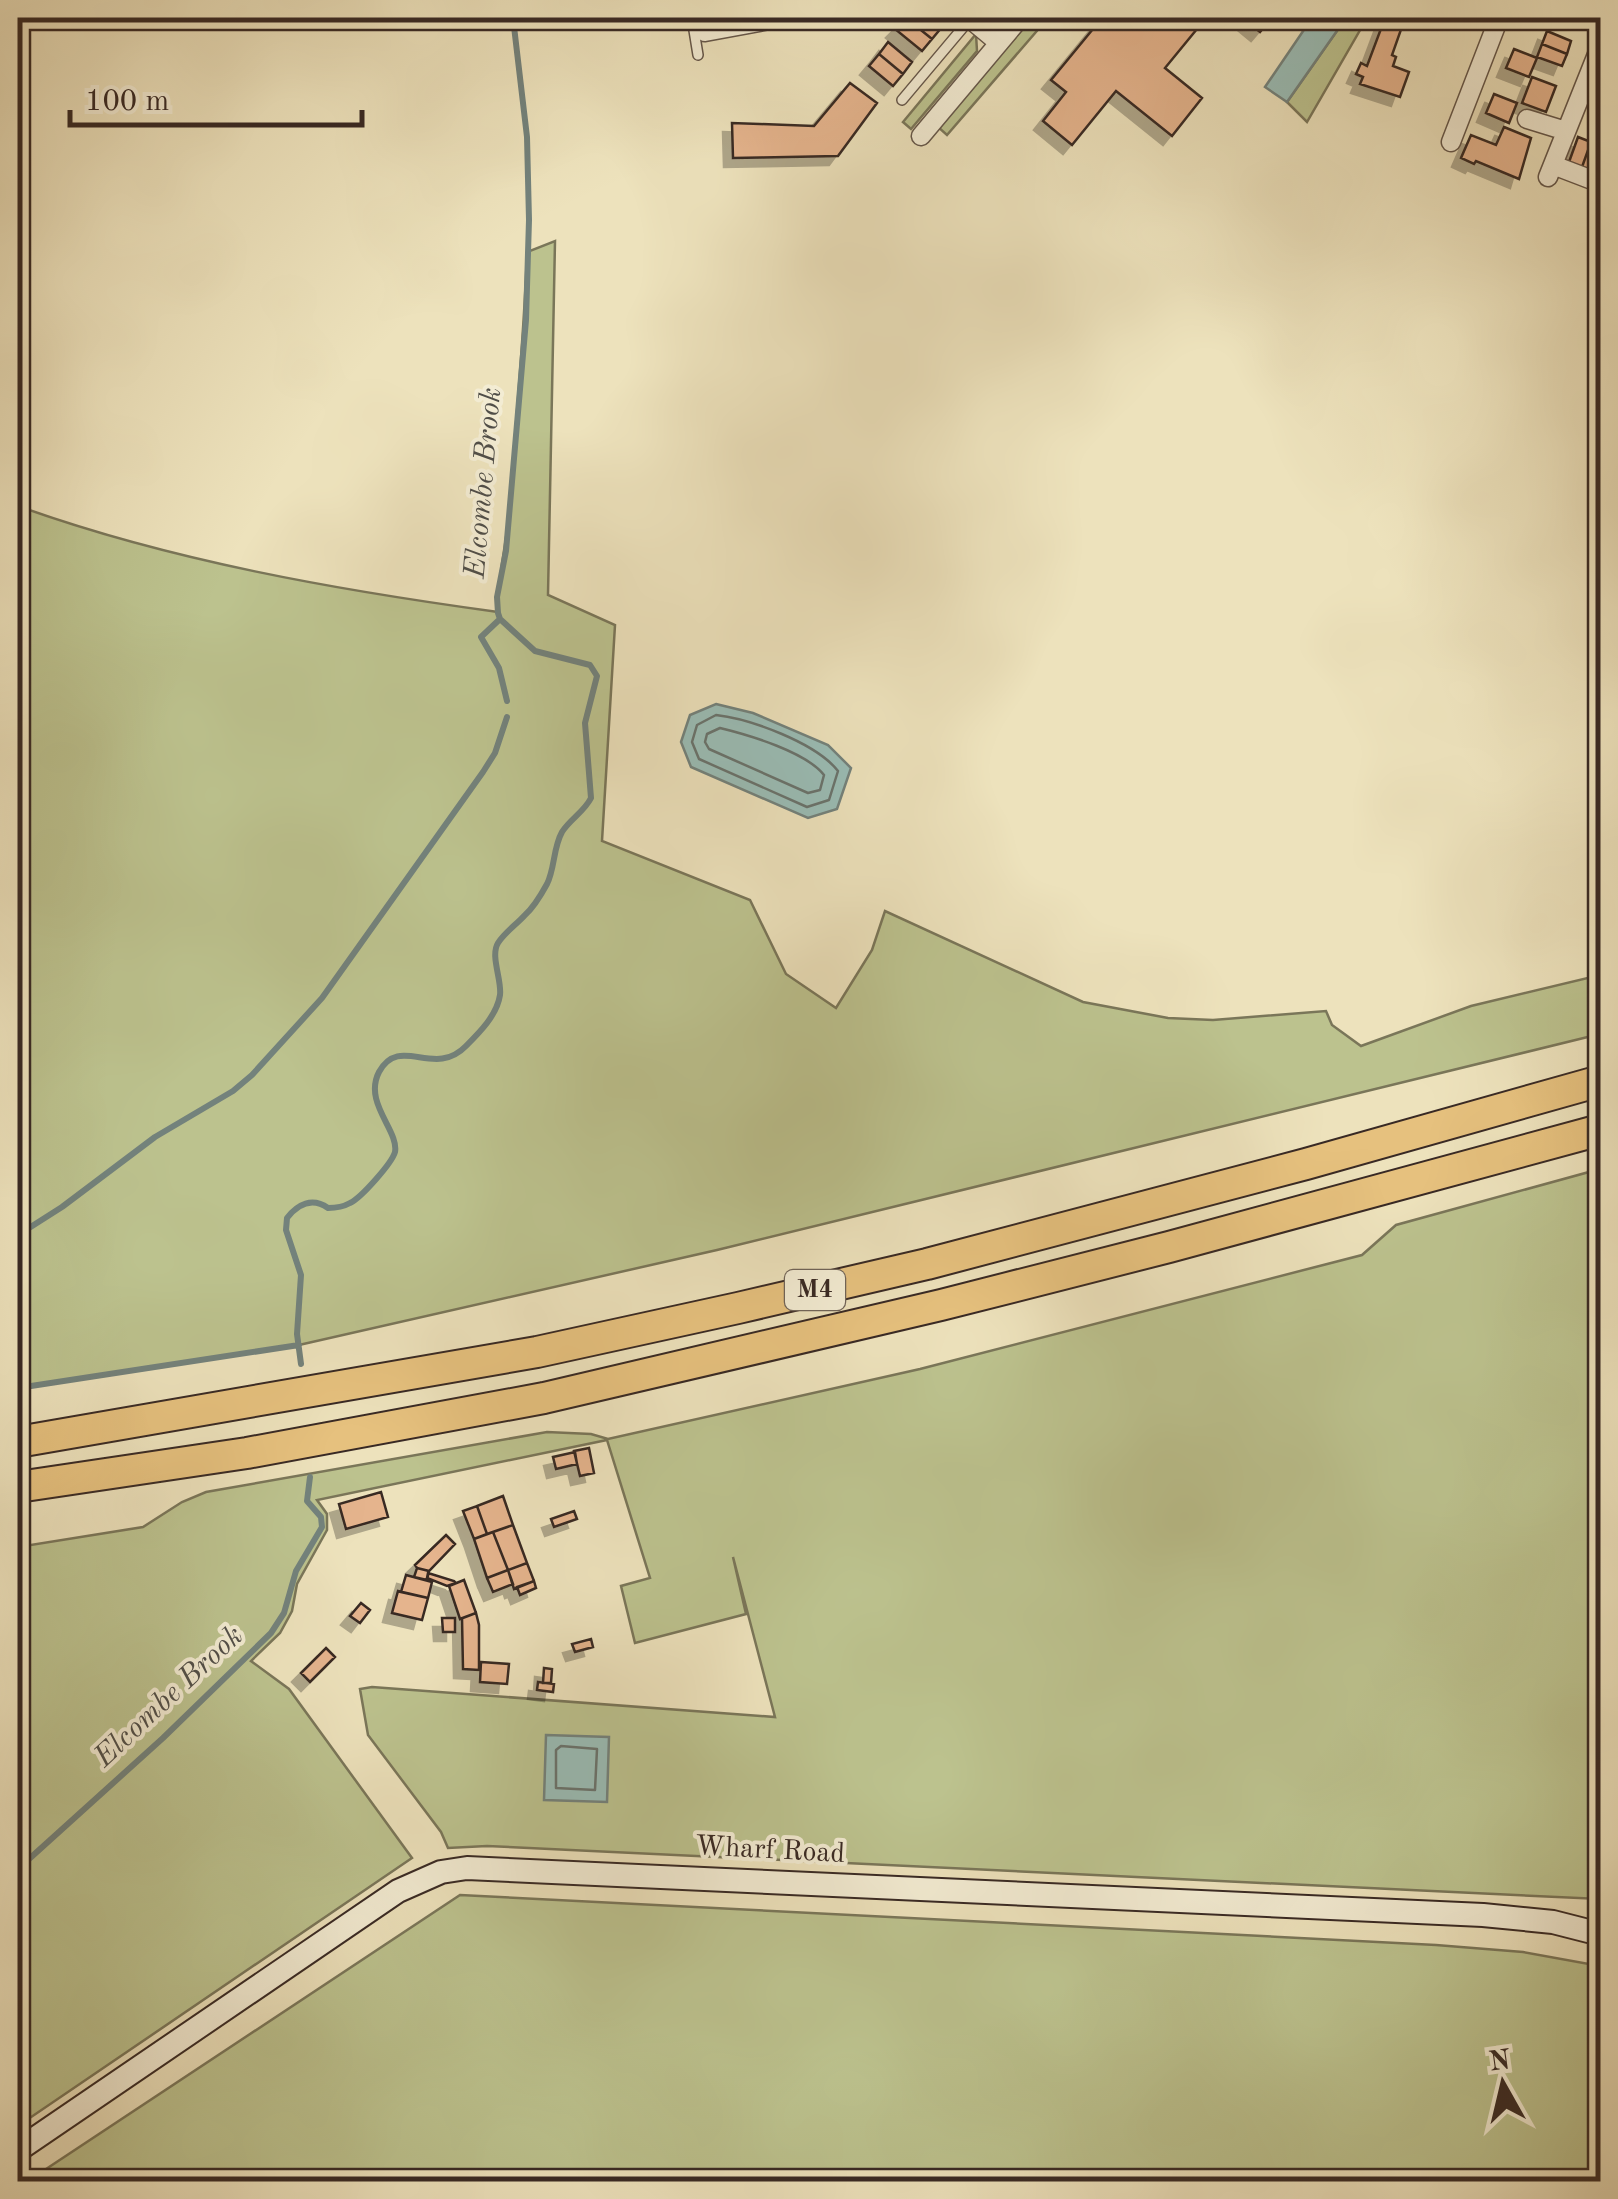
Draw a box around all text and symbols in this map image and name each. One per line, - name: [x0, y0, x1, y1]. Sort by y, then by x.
- scale bar: [70, 65, 362, 127]
- text: 100 m: [85, 87, 169, 117]
- water label: Elcombe Brook: [461, 386, 507, 581]
- road number: M4: [785, 1270, 845, 1310]
- water label: Elcombe Brook: [88, 1621, 249, 1774]
- street label: Wharf Road: [694, 1833, 846, 1869]
- north arrow: [1453, 2034, 1553, 2134]
- text: N: [1487, 2047, 1513, 2078]

